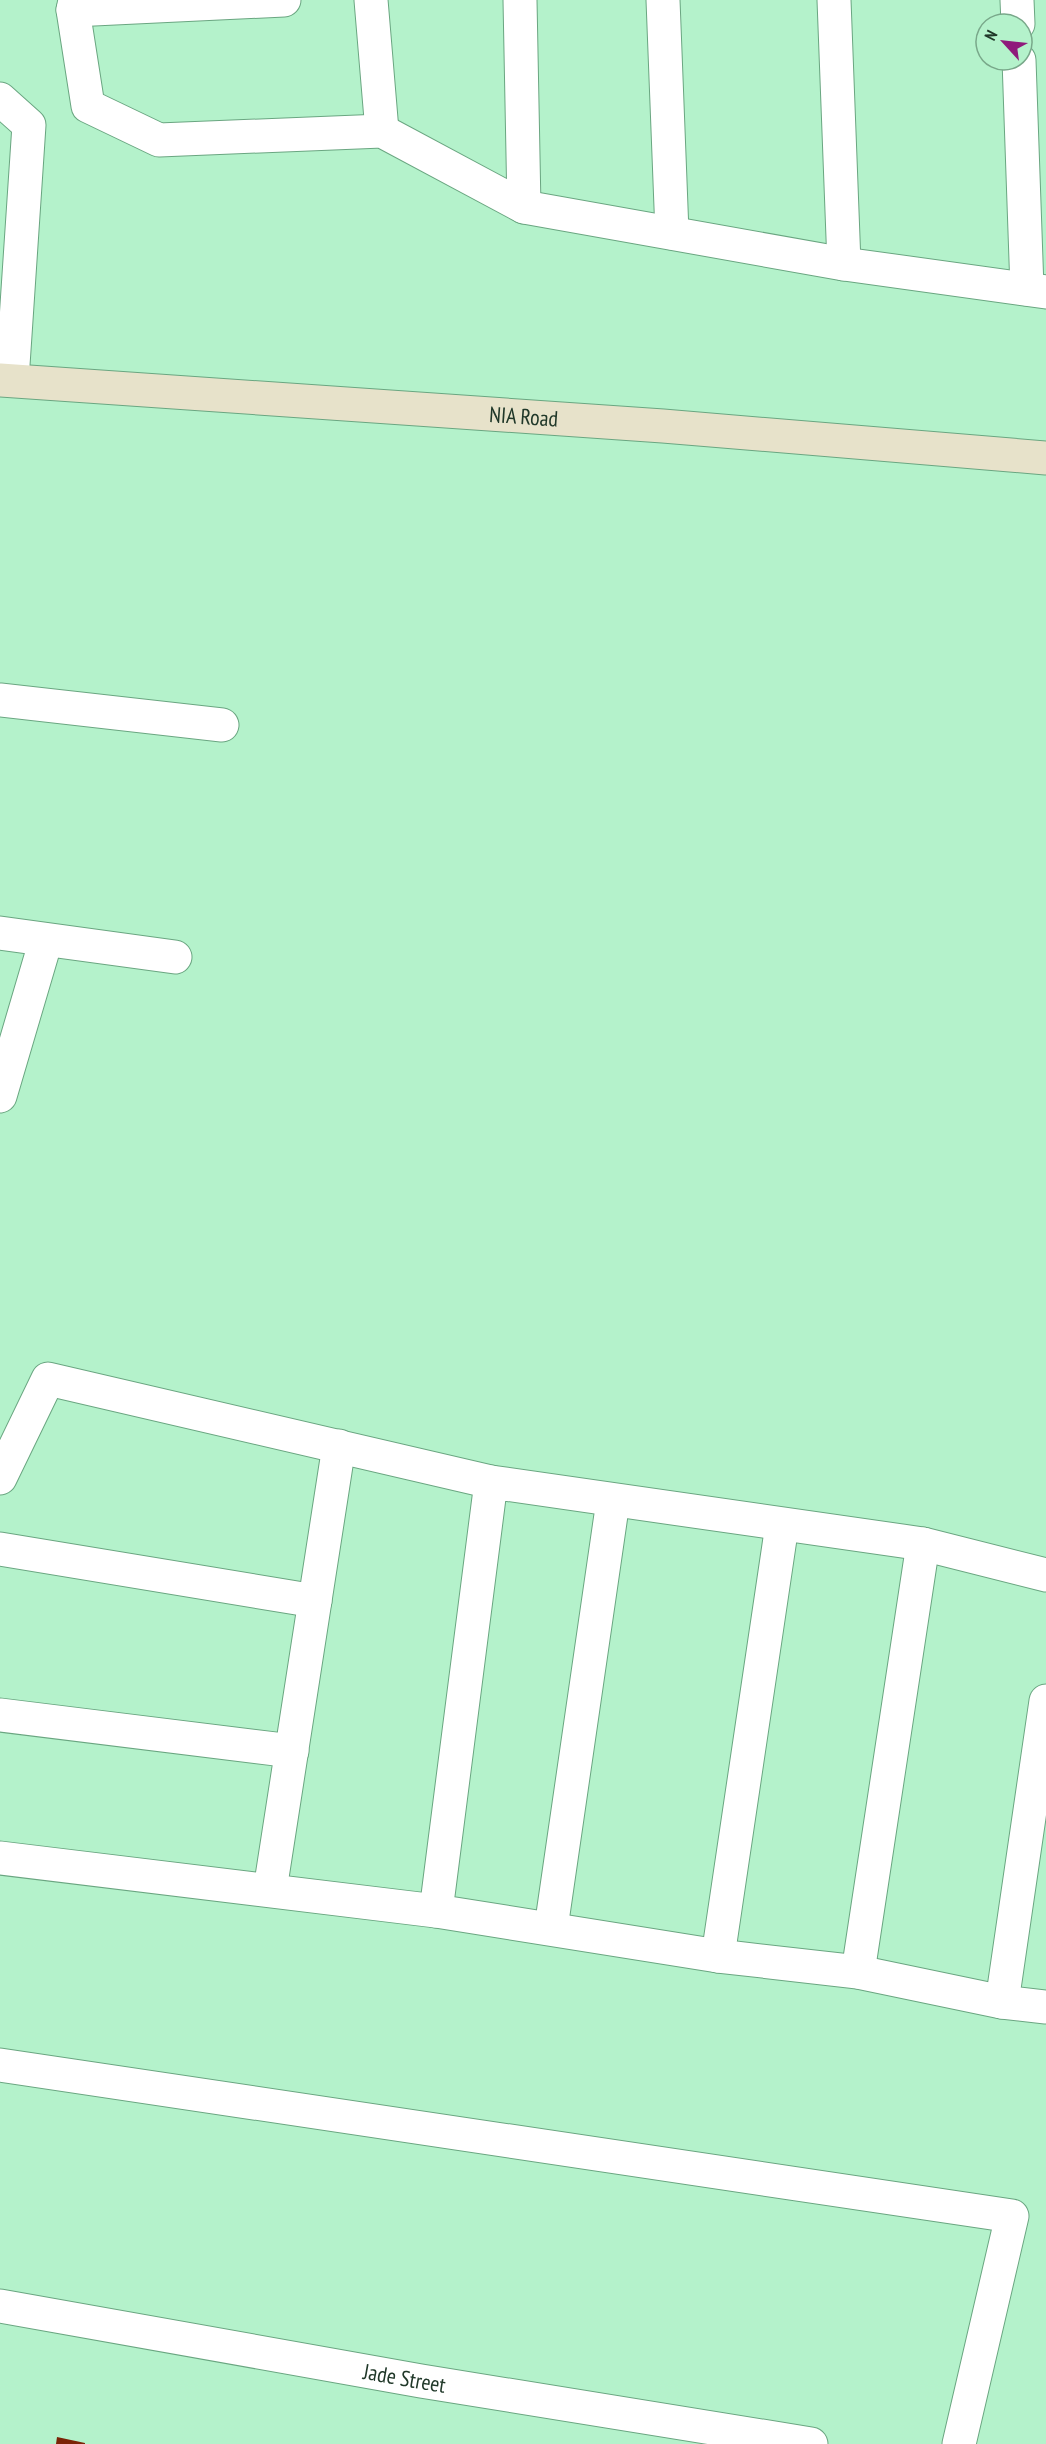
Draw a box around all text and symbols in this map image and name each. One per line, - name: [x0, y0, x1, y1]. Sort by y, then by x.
- north arrow: [974, 12, 1034, 72]
- text: N: [980, 27, 1002, 44]
- street label: NIA Road: [488, 400, 559, 433]
- street label: Jade Street: [360, 2357, 448, 2399]

